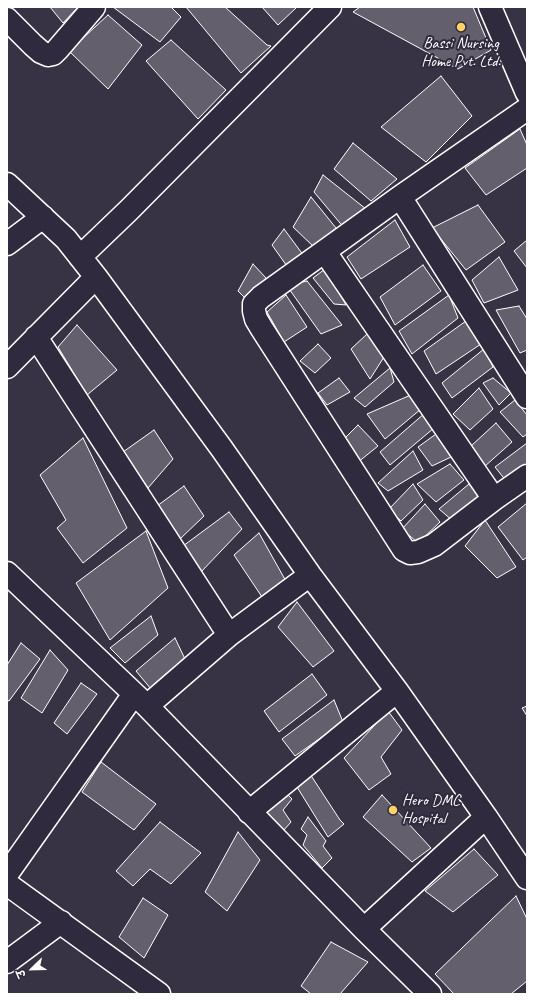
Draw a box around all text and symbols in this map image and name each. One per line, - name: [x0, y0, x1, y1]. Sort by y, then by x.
- marker: Bassi Nursing Home Pvt. Ltd.: [455, 21, 467, 33]
- place label: Bassi Nursing Home Pvt. Ltd.: [421, 34, 501, 72]
- place label: Hero DMC Hospital: [402, 791, 460, 829]
- marker: Hero DMC Hospital: [387, 804, 399, 816]
- north arrow: [12, 949, 52, 989]
- text: उ: [13, 968, 29, 980]

